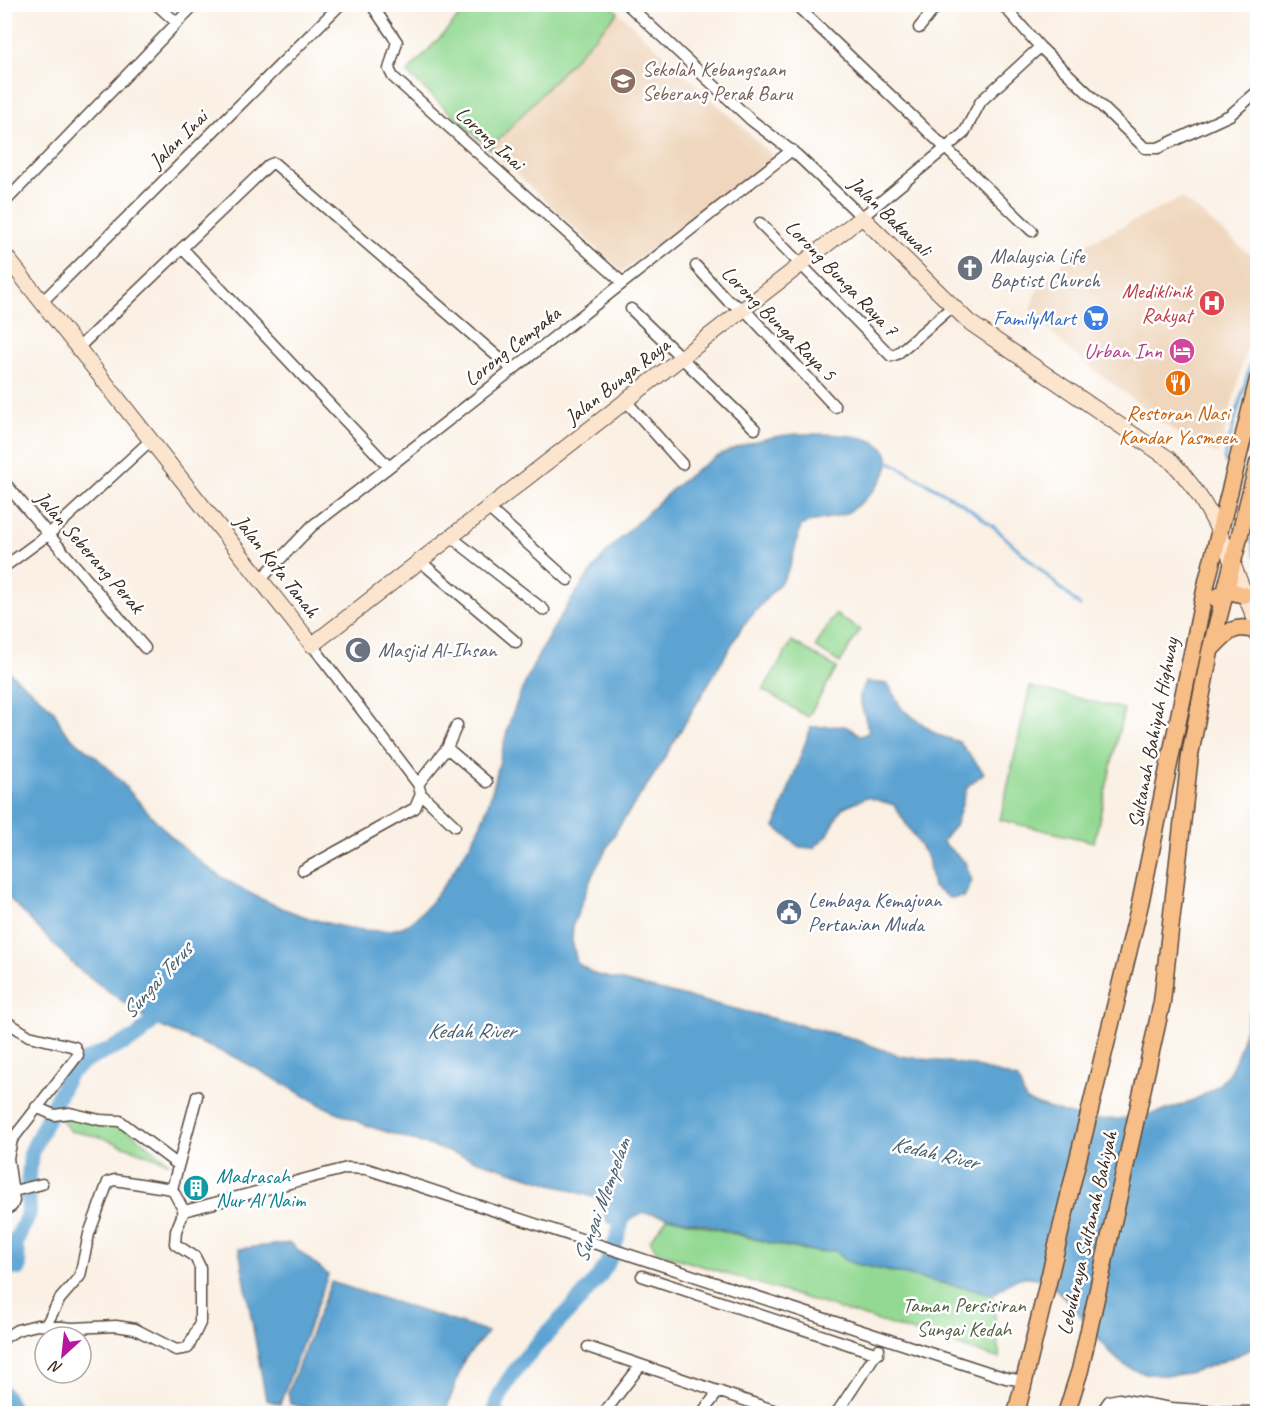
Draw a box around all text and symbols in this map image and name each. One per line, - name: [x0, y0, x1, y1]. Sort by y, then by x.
- place label: Sekolah Kebangsaan Seberang Perak Baru: [642, 56, 794, 106]
- school or university icon: Sekolah Kebangsaan Seberang Perak Baru: [608, 66, 638, 96]
- street label: Lorong Inai: [450, 100, 532, 178]
- street label: Jalan Inai: [143, 102, 215, 174]
- street label: Jalan Bakawali: [843, 170, 939, 264]
- street label: Lorong Bunga Raya 7: [780, 214, 905, 343]
- place label: Malaysia Life Baptist Church: [990, 243, 1101, 293]
- church icon: Malaysia Life Baptist Church: [955, 253, 985, 283]
- street label: Lorong Bunga Raya 5: [716, 260, 843, 387]
- place label: Mediklinik Rakyat: [1122, 278, 1195, 328]
- hospital icon: Mediklinik Rakyat: [1197, 288, 1227, 318]
- street label: Lorong Cempaka: [459, 299, 567, 392]
- supermarket icon: FamilyMart: [1081, 303, 1111, 333]
- place label: FamilyMart: [993, 305, 1078, 331]
- street label: Jalan Bunga Raya: [559, 330, 677, 431]
- hotel icon: Urban Inn: [1167, 336, 1197, 366]
- place label: Urban Inn: [1084, 338, 1163, 364]
- restaurant icon: Restoran Nasi Kandar Yasmeen: [1163, 368, 1193, 398]
- place label: Restoran Nasi Kandar Yasmeen: [1119, 400, 1239, 450]
- street label: Jalan Seberang Perak: [29, 485, 151, 620]
- street label: Jalan Kota Tanah: [228, 508, 326, 624]
- street label: Sultanah Bahiyah Highway: [1122, 634, 1185, 830]
- mosque icon: Masjid Al-Ihsan: [343, 635, 373, 665]
- place label: Masjid Al-Ihsan: [378, 637, 498, 663]
- place label: Lembaga Kemajuan Pertanian Muda: [808, 887, 943, 937]
- public building icon: Lembaga Kemajuan Pertanian Muda: [774, 897, 804, 927]
- water label: Sungai Terus: [115, 933, 201, 1025]
- water label: Kedah River: [427, 1017, 519, 1045]
- street label: Lebuhraya Sultanah Bahiyah: [1051, 1127, 1123, 1337]
- water label: Kedah River: [889, 1129, 984, 1177]
- water label: Sungai Mempelam: [567, 1133, 638, 1266]
- place label: Madrasah Nur Al Naim: [216, 1163, 307, 1213]
- building icon: Madrasah Nur Al Naim: [181, 1173, 211, 1203]
- park label: Taman Persisiran Sungai Kedah: [902, 1292, 1026, 1342]
- north arrow: [33, 1325, 93, 1385]
- text: N: [45, 1355, 66, 1379]

